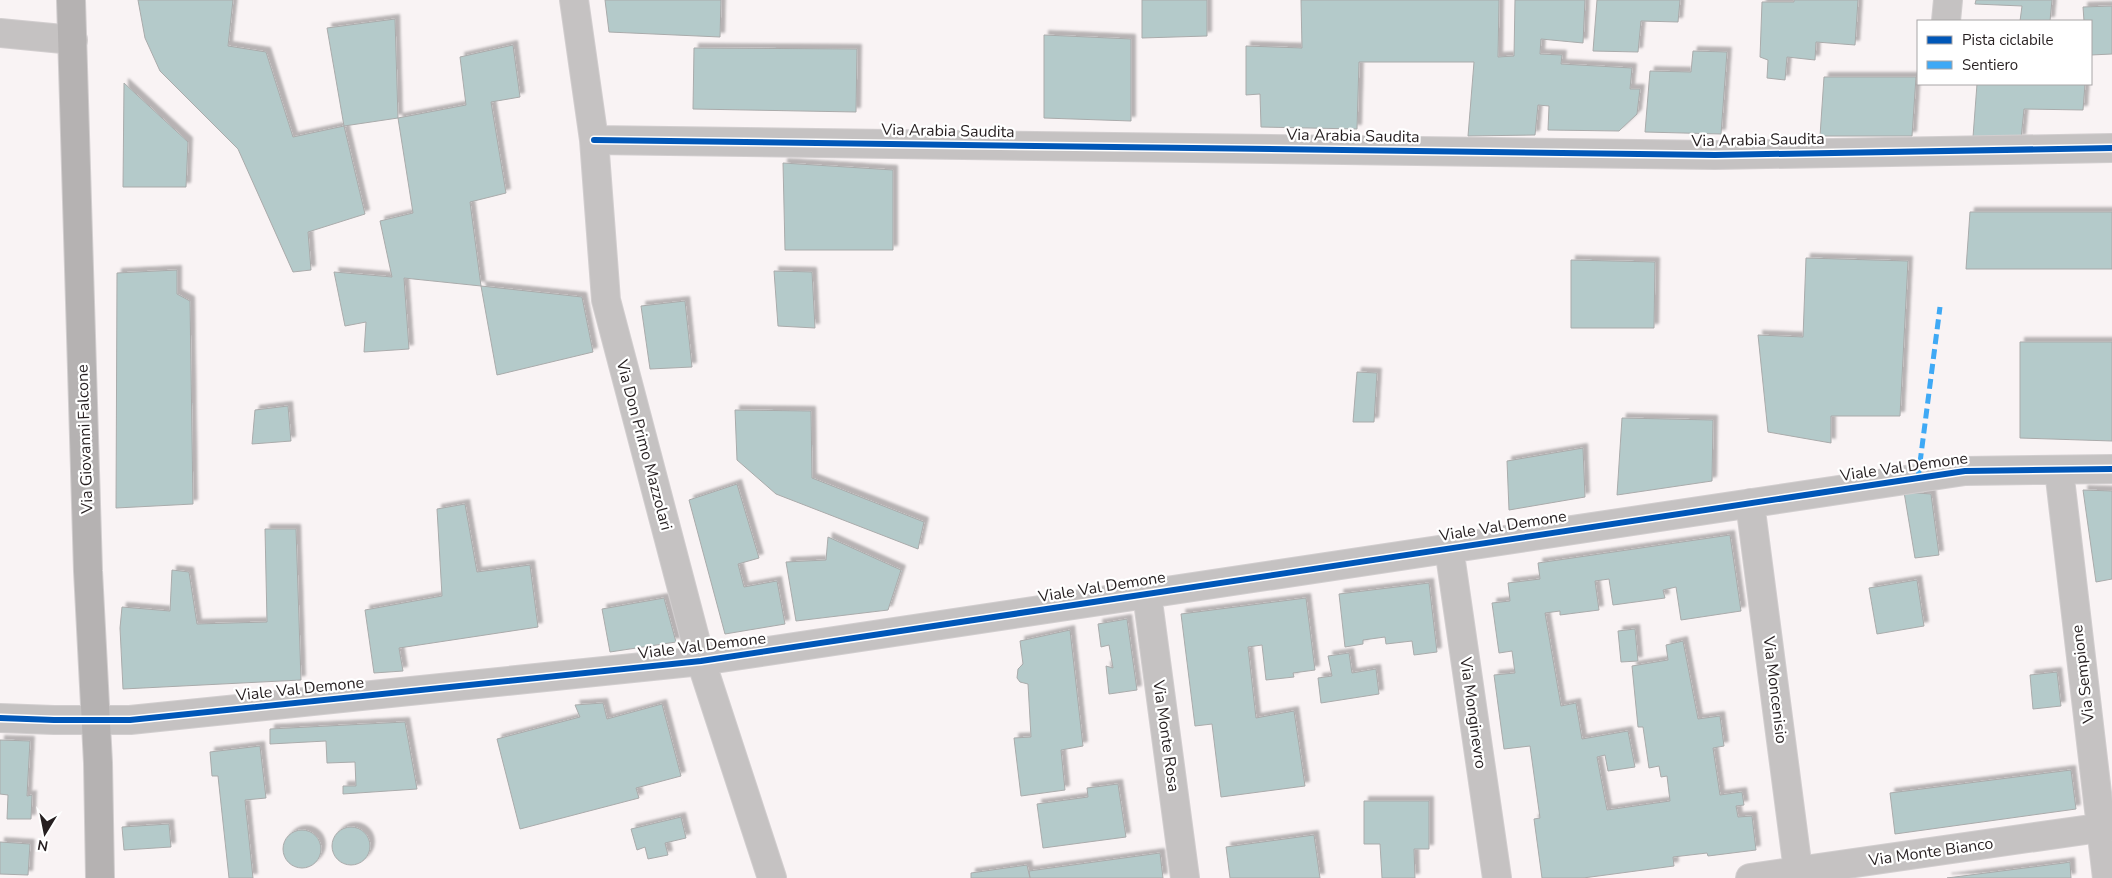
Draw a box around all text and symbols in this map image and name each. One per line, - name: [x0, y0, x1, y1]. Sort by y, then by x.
- legend: [1917, 20, 2092, 85]
- text: Pista ciclabile: [1962, 30, 2054, 50]
- text: Sentiero: [1962, 55, 2018, 75]
- street label: Via Arabia Saudita: [880, 119, 1015, 143]
- street label: Via Arabia Saudita: [1285, 124, 1420, 148]
- street label: Via Arabia Saudita: [1690, 128, 1825, 152]
- street label: Via Don Primo Mazzolari: [610, 356, 677, 533]
- street label: Via Giovanni Falcone: [71, 364, 99, 515]
- street label: Viale Val Demone: [1838, 447, 1969, 487]
- street label: Viale Val Demone: [1437, 505, 1568, 547]
- street label: Viale Val Demone: [1036, 566, 1167, 608]
- street label: Via Sempione: [2066, 624, 2100, 725]
- street label: Viale Val Demone: [636, 627, 767, 665]
- street label: Via Moncenisio: [1757, 634, 1793, 745]
- street label: Via Monginevro: [1454, 655, 1492, 770]
- street label: Viale Val Demone: [234, 671, 365, 707]
- street label: Via Monte Rosa: [1147, 678, 1185, 793]
- north arrow: [20, 808, 70, 858]
- street label: Via Monte Bianco: [1866, 832, 1995, 872]
- text: N: [36, 835, 50, 856]

